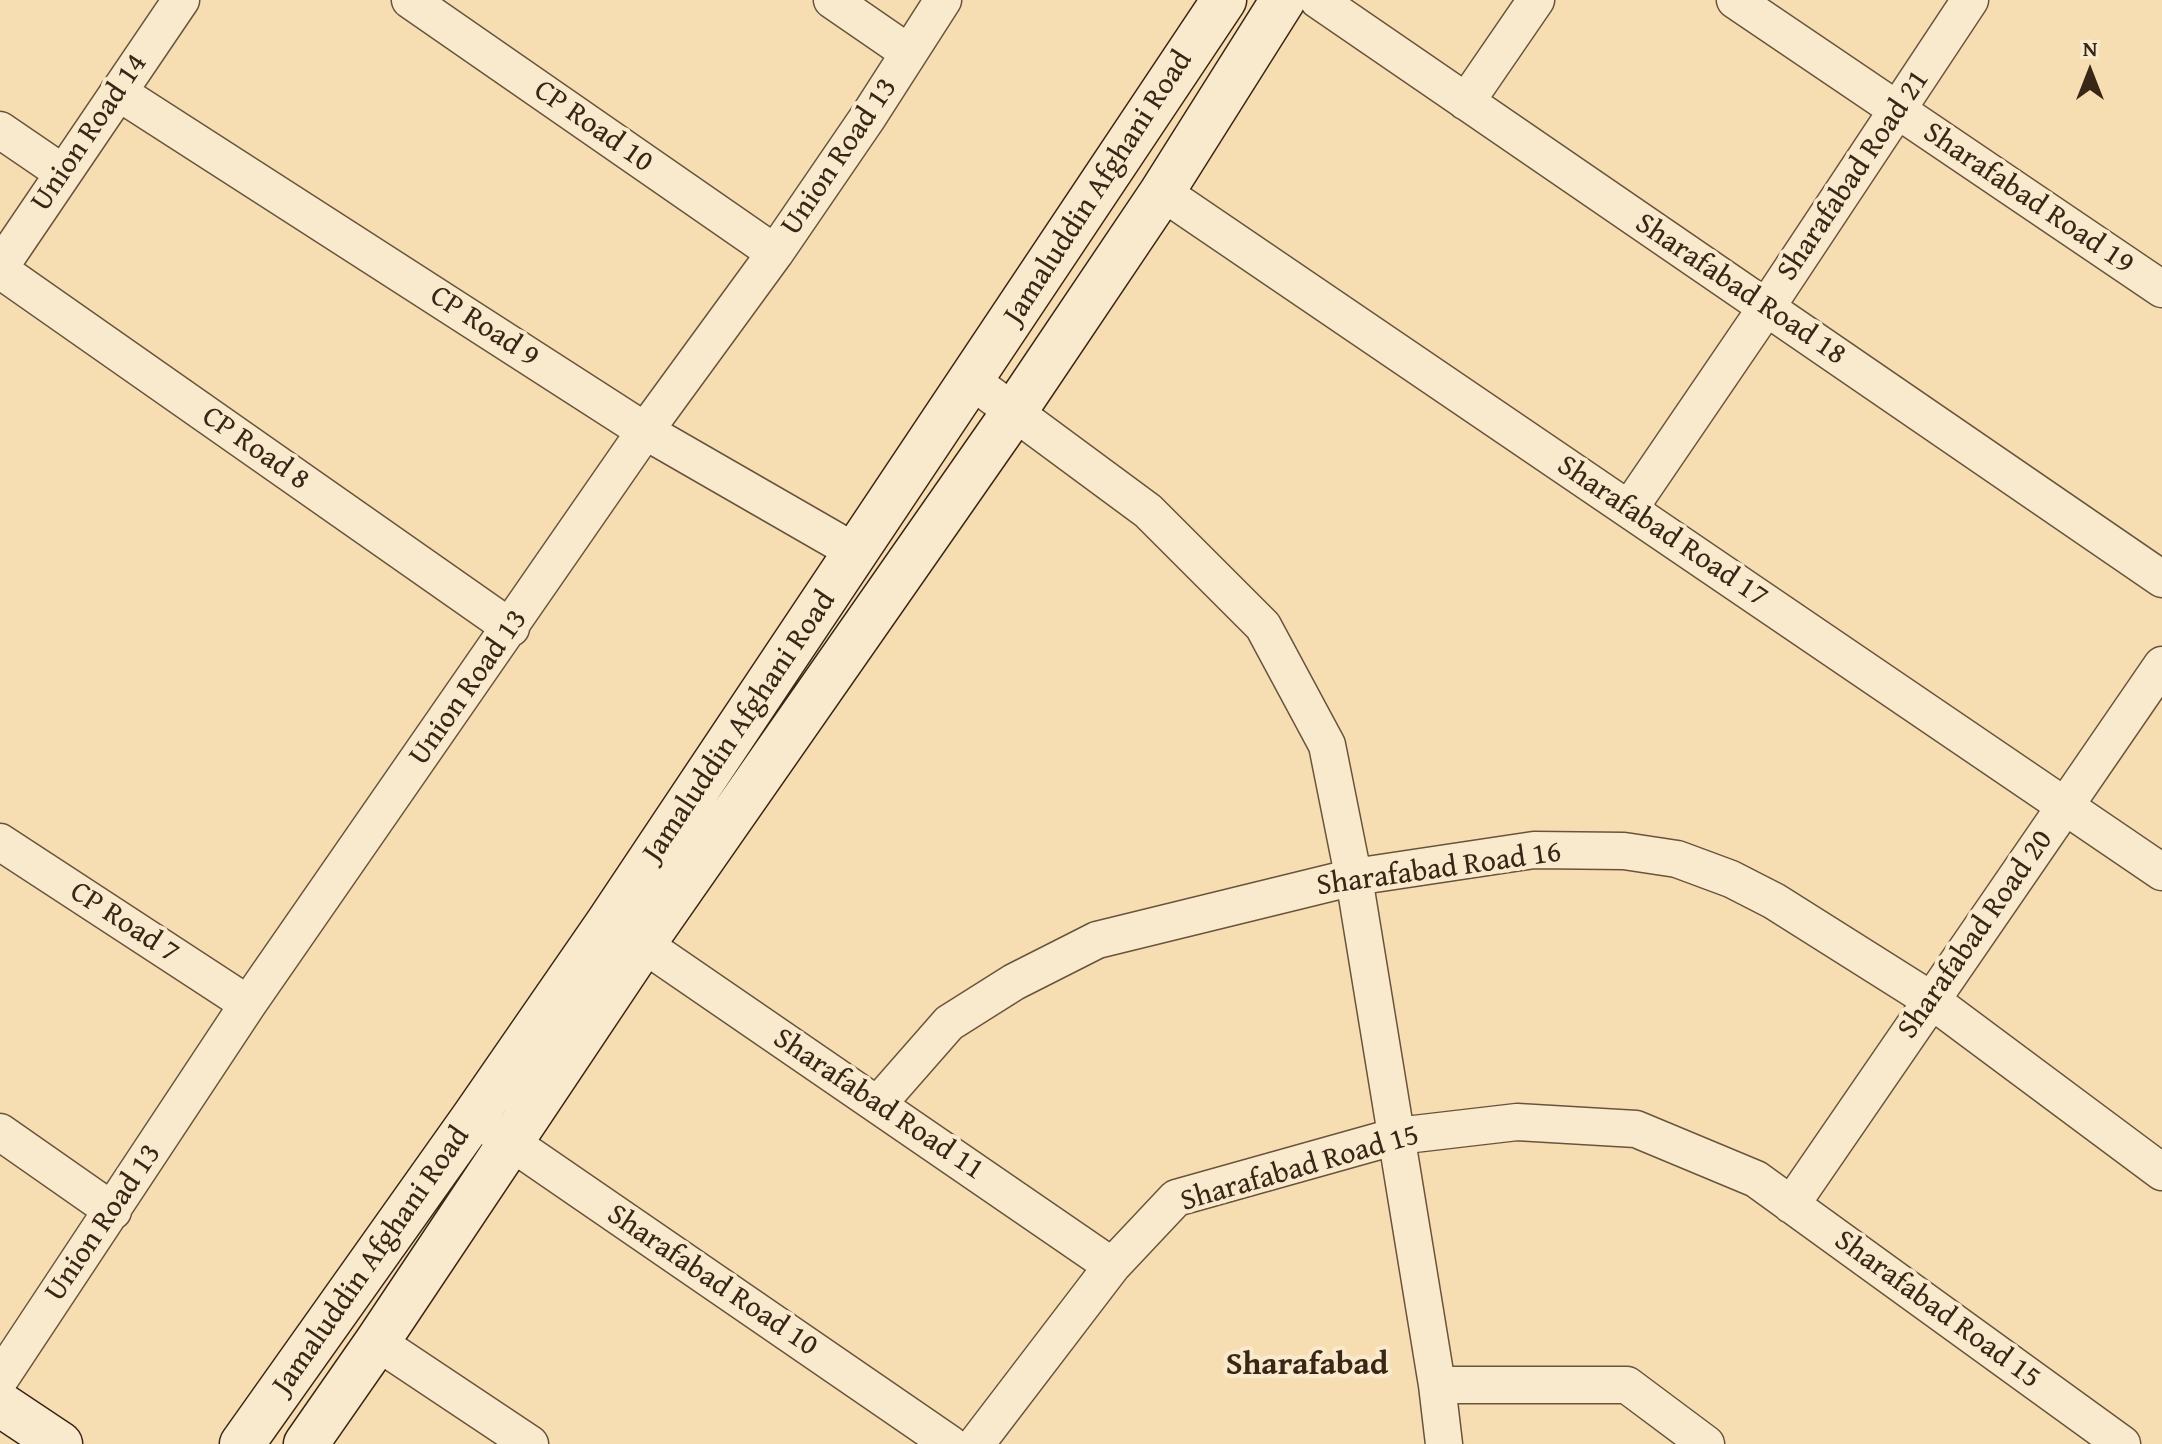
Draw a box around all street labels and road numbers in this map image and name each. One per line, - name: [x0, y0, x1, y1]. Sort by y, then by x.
- street label: Jamaluddin Afghani Road: [997, 44, 1201, 332]
- street label: Union Road 14: [24, 47, 156, 219]
- street label: Sharafabad Road 21: [1770, 64, 1938, 288]
- street label: Union Road 13: [774, 71, 906, 243]
- street label: CP Road 10: [526, 73, 660, 181]
- street label: Sharafabad Road 19: [1916, 115, 2140, 283]
- street label: Sharafabad Road 18: [1628, 206, 1852, 374]
- street label: CP Road 9: [423, 278, 545, 376]
- street label: CP Road 8: [194, 399, 316, 499]
- street label: Sharafabad Road 17: [1550, 448, 1774, 616]
- street label: Jamaluddin Afghani Road: [636, 585, 844, 869]
- street label: Union Road 13: [402, 603, 536, 773]
- street label: Sharafabad Road 20: [1891, 824, 2061, 1046]
- street label: Sharafabad Road 16: [1315, 835, 1563, 905]
- street label: CP Road 7: [63, 874, 185, 972]
- street label: Sharafabad Road 11: [766, 1021, 990, 1189]
- street label: Sharafabad Road 15: [1177, 1118, 1423, 1220]
- street label: Jamaluddin Afghani Road: [266, 1120, 478, 1402]
- street label: Union Road 13: [38, 1137, 170, 1309]
- street label: Sharafabad Road 10: [600, 1197, 824, 1365]
- street label: Sharafabad Road 15: [1827, 1223, 2047, 1397]

